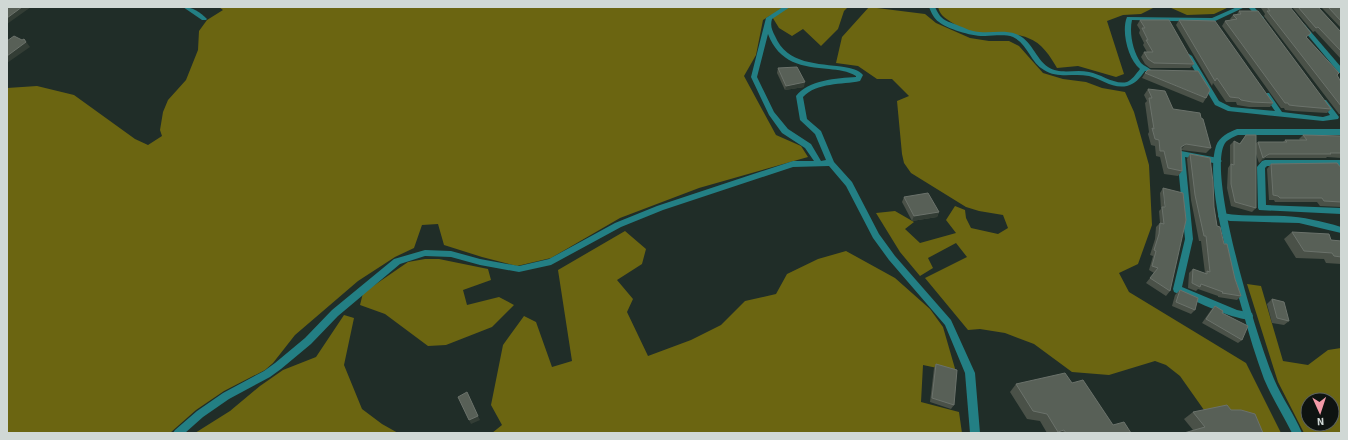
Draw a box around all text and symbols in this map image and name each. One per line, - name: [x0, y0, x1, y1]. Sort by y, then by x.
- north arrow: [1300, 392, 1340, 432]
- text: N: [1316, 414, 1325, 429]

